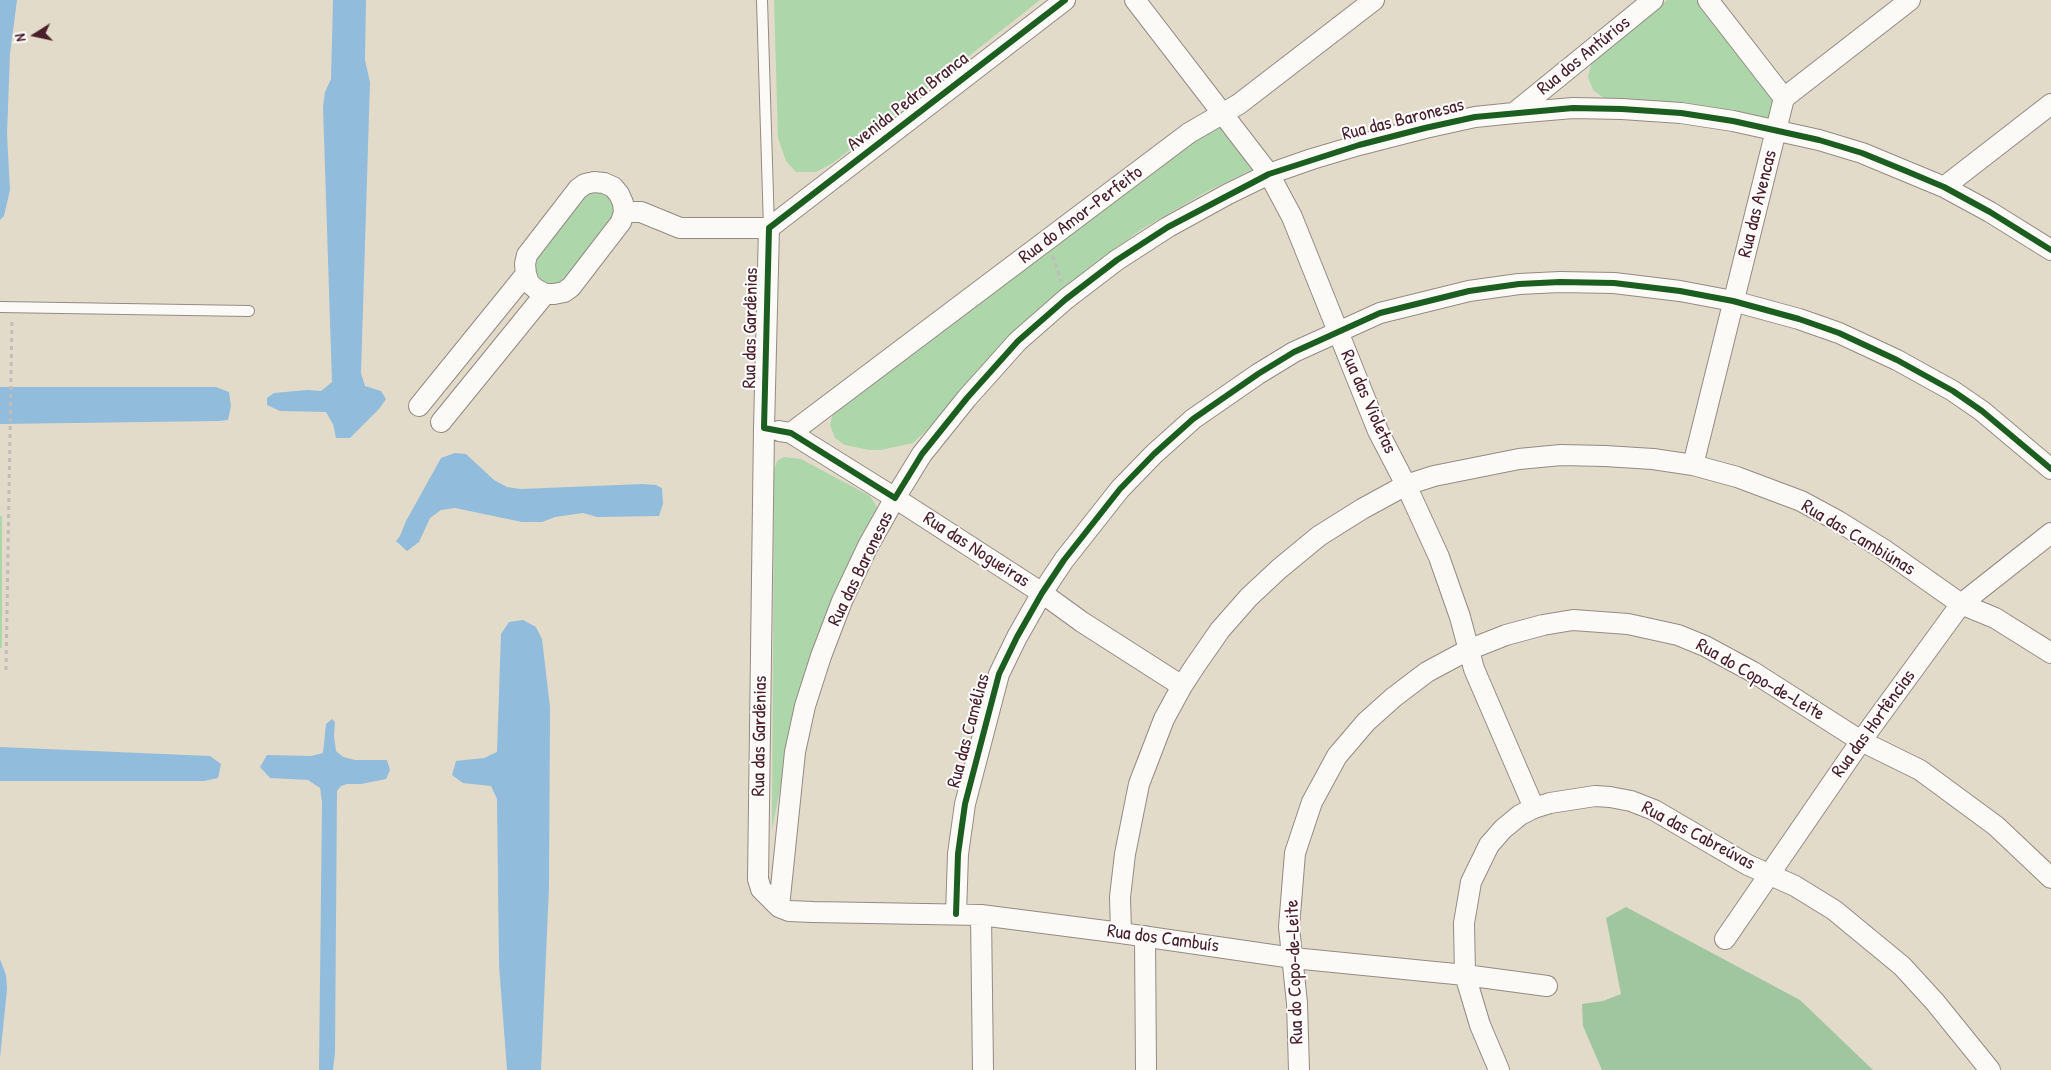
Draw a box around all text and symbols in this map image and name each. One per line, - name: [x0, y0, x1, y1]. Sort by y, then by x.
- north arrow: [10, 10, 60, 60]
- street label: Rua dos Antúrios: [1533, 11, 1635, 101]
- text: N: [10, 32, 30, 43]
- street label: Avenida Pedra Branca: [843, 48, 973, 156]
- street label: Rua das Baronesas: [1340, 94, 1466, 146]
- street label: Rua das Avencas: [1734, 148, 1782, 260]
- street label: Rua do Amor-Perfeito: [1015, 161, 1147, 269]
- street label: Rua das Gardênias: [739, 267, 763, 389]
- street label: Rua das Violetas: [1335, 347, 1401, 457]
- street label: Rua das Cambiúnas: [1797, 495, 1919, 581]
- street label: Rua das Nogueiras: [919, 507, 1033, 593]
- street label: Rua das Baronesas: [823, 508, 899, 630]
- street label: Rua do Copo-de-Leite: [1692, 634, 1828, 726]
- street label: Rua das Hortências: [1827, 666, 1921, 782]
- street label: Rua das Camélias: [943, 672, 995, 790]
- street label: Rua das Gardênias: [748, 675, 772, 797]
- street label: Rua das Cabreúvas: [1637, 797, 1759, 875]
- street label: Rua do Copo-de-Leite: [1281, 899, 1309, 1045]
- street label: Rua dos Cambuís: [1106, 920, 1220, 958]

